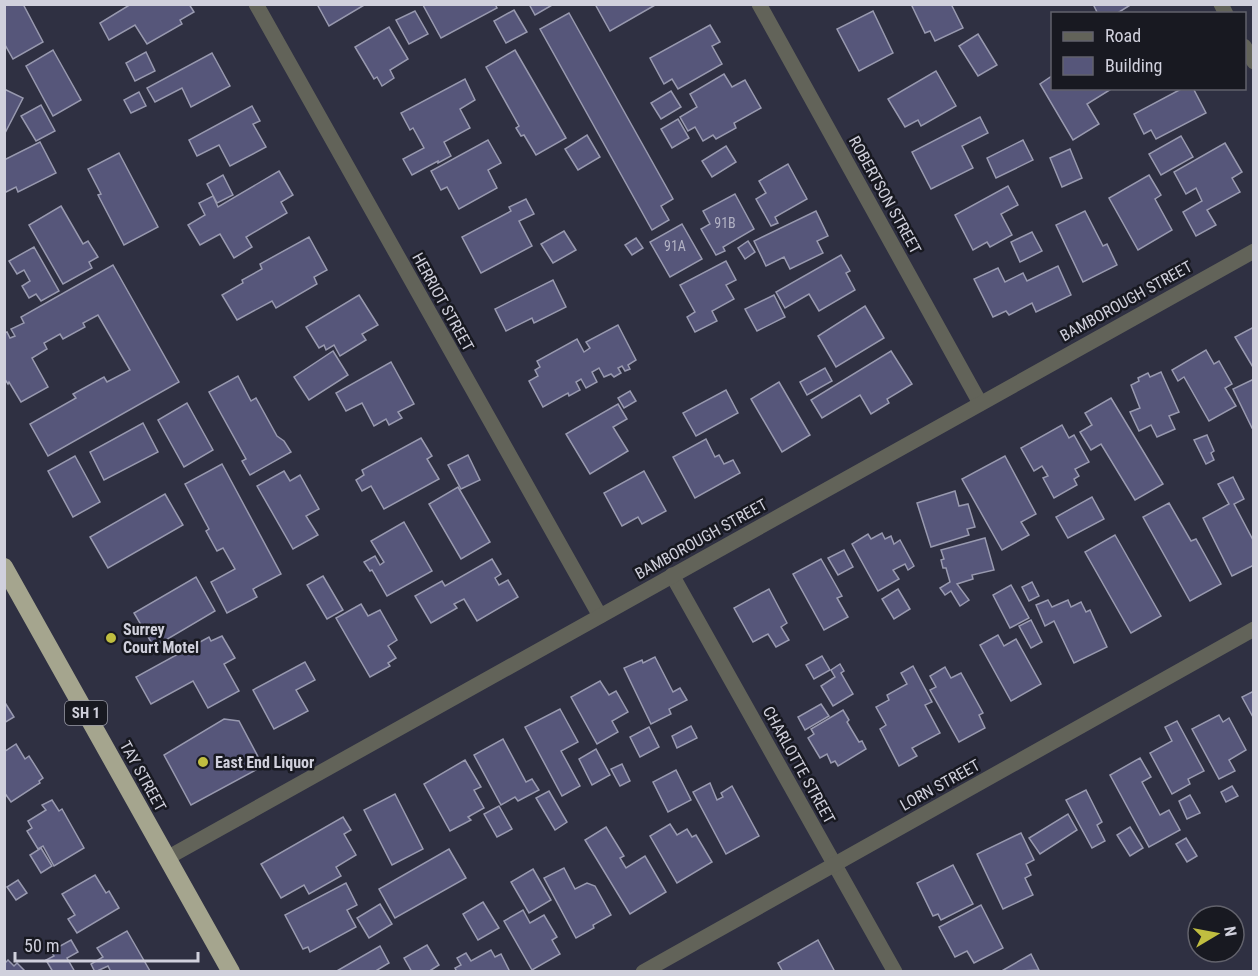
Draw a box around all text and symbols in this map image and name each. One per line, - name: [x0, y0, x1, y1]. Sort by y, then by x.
- legend: [1051, 12, 1246, 90]
- text: Road: [1105, 25, 1141, 46]
- text: Building: [1105, 55, 1162, 76]
- street label: ROBERTSON STREET: [845, 133, 925, 257]
- house number: 91B: [714, 215, 736, 231]
- house number: 91A: [664, 238, 686, 254]
- street label: HERRIOT STREET: [408, 250, 478, 354]
- street label: BAMBOROUGH STREET: [1057, 257, 1195, 345]
- street label: BAMBOROUGH STREET: [632, 495, 770, 583]
- place label: Surrey Court Motel: [123, 620, 199, 657]
- marker: Surrey Court Motel: [104, 631, 118, 645]
- road number: SH 1: [65, 701, 107, 725]
- street label: CHARLOTTE STREET: [759, 703, 839, 827]
- street label: TAY STREET: [116, 737, 170, 815]
- place label: East End Liquor: [215, 753, 314, 772]
- marker: East End Liquor: [196, 755, 210, 769]
- street label: LORN STREET: [897, 755, 983, 815]
- north arrow: [1186, 904, 1246, 964]
- scale bar: [15, 925, 198, 963]
- text: N: [1220, 925, 1240, 938]
- text: 50 m: [24, 935, 59, 956]

